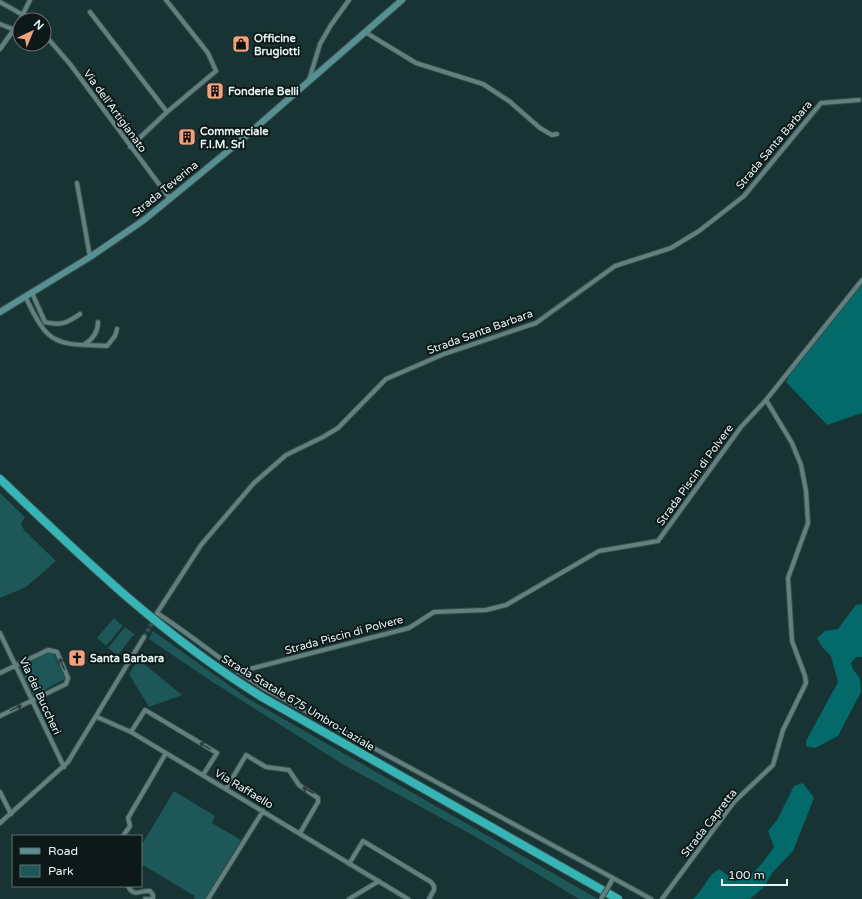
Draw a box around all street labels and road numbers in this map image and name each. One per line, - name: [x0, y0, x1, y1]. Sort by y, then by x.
- street label: Via dell'Artigianato: [81, 67, 150, 155]
- street label: Strada Santa Barbara: [733, 98, 815, 192]
- street label: Strada Teverina: [129, 158, 201, 220]
- street label: Strada Santa Barbara: [425, 307, 535, 357]
- street label: Strada Piscin di Polvere: [654, 422, 736, 528]
- street label: Strada Piscin di Polvere: [283, 613, 405, 657]
- street label: Strada Statale 675 Umbro-Laziale: [219, 652, 377, 754]
- street label: Via dei Buccheri: [16, 655, 64, 737]
- street label: Via Raffaello: [212, 766, 276, 812]
- street label: Strada Capretta: [678, 786, 740, 860]

